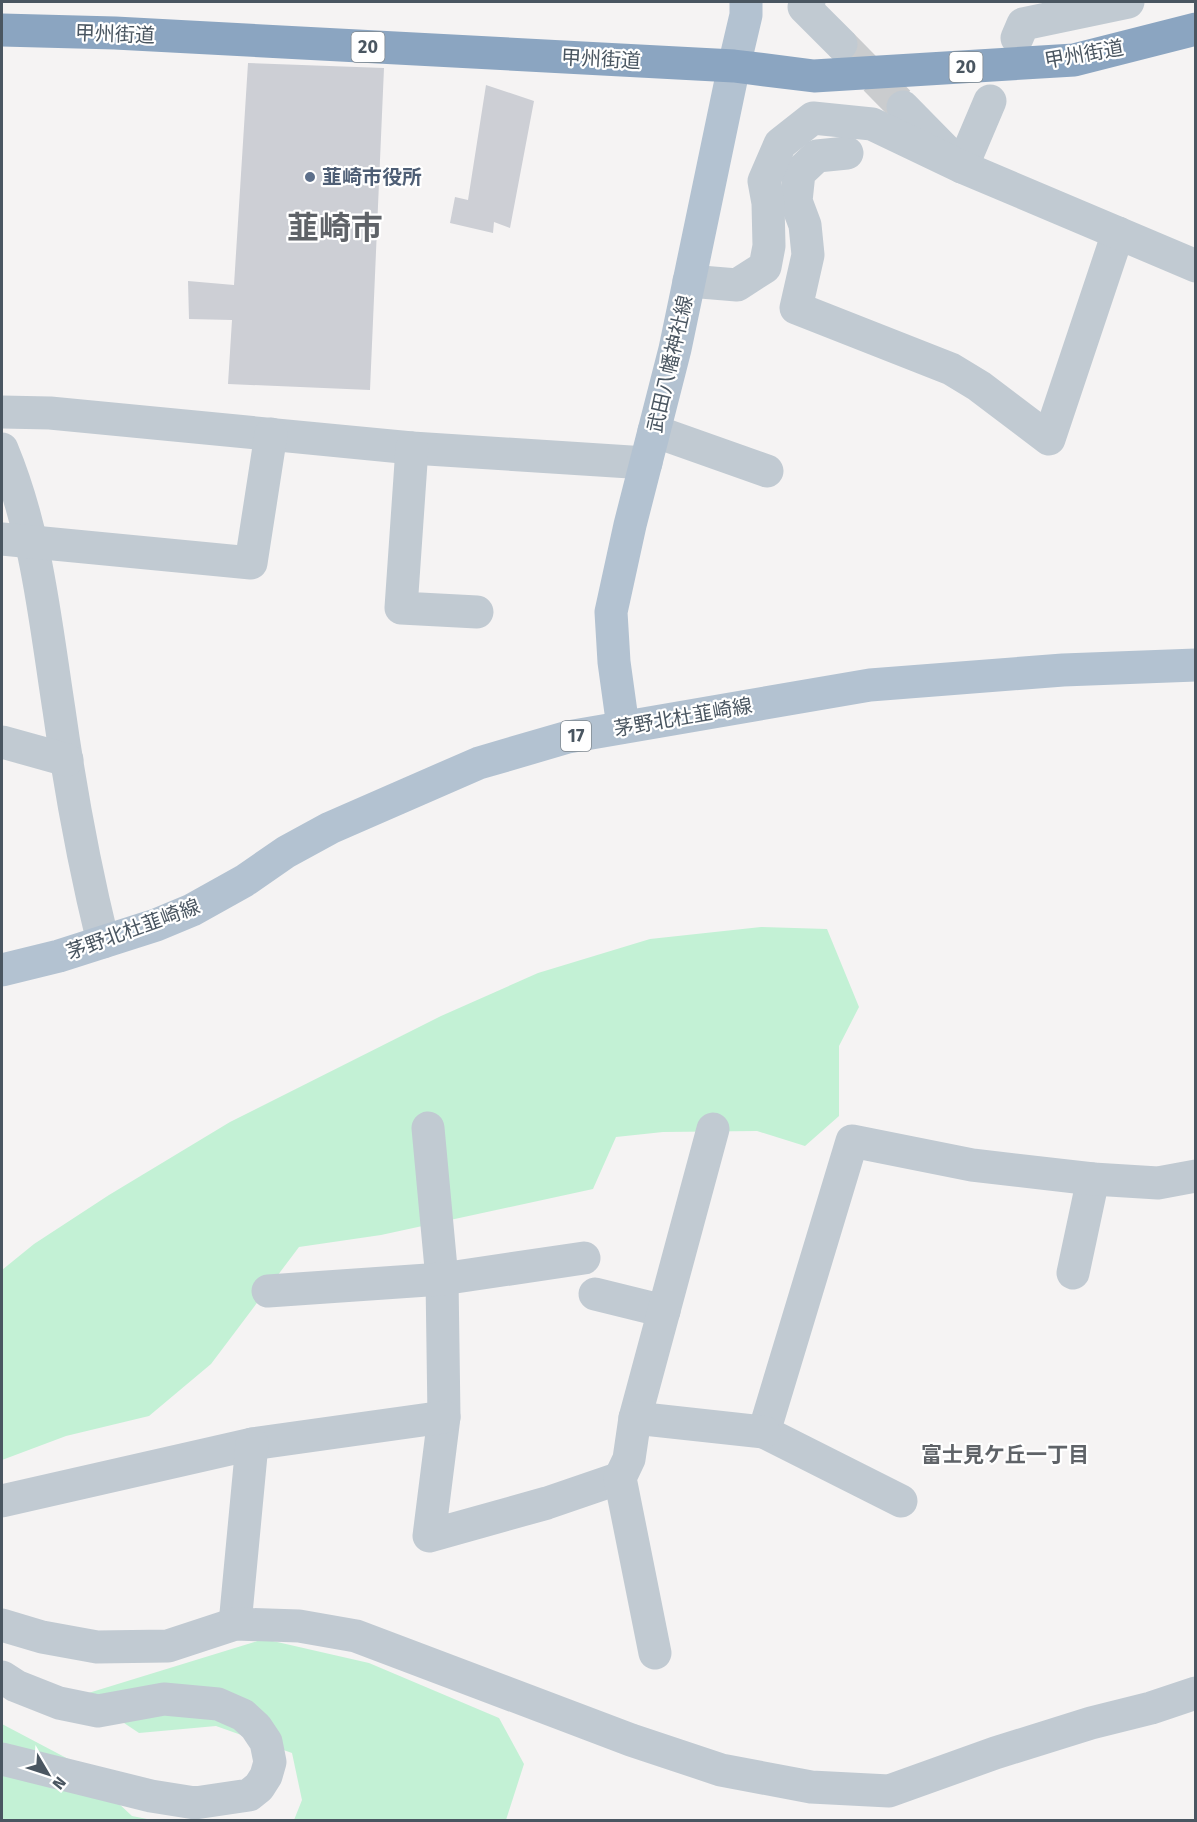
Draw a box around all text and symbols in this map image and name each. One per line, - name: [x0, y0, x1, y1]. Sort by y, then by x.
- street label: 甲州街道: [75, 21, 155, 47]
- road number: 20: [352, 32, 385, 62]
- street label: 甲州街道: [1043, 35, 1125, 73]
- street label: 甲州街道: [560, 45, 642, 73]
- road number: 20: [950, 52, 982, 82]
- place label: 韮崎市役所: [322, 165, 422, 189]
- marker: 韮崎市役所: [303, 170, 317, 184]
- district label: 韮崎市: [287, 209, 383, 247]
- street label: 武田八幡神社線: [643, 293, 697, 435]
- street label: 茅野北杜韮崎線: [612, 693, 754, 741]
- road number: 17: [561, 721, 591, 751]
- street label: 茅野北杜韮崎線: [63, 894, 203, 964]
- district label: 富士見ケ丘一丁目: [921, 1442, 1089, 1468]
- north arrow: [18, 1744, 78, 1804]
- text: N: [49, 1773, 70, 1793]

